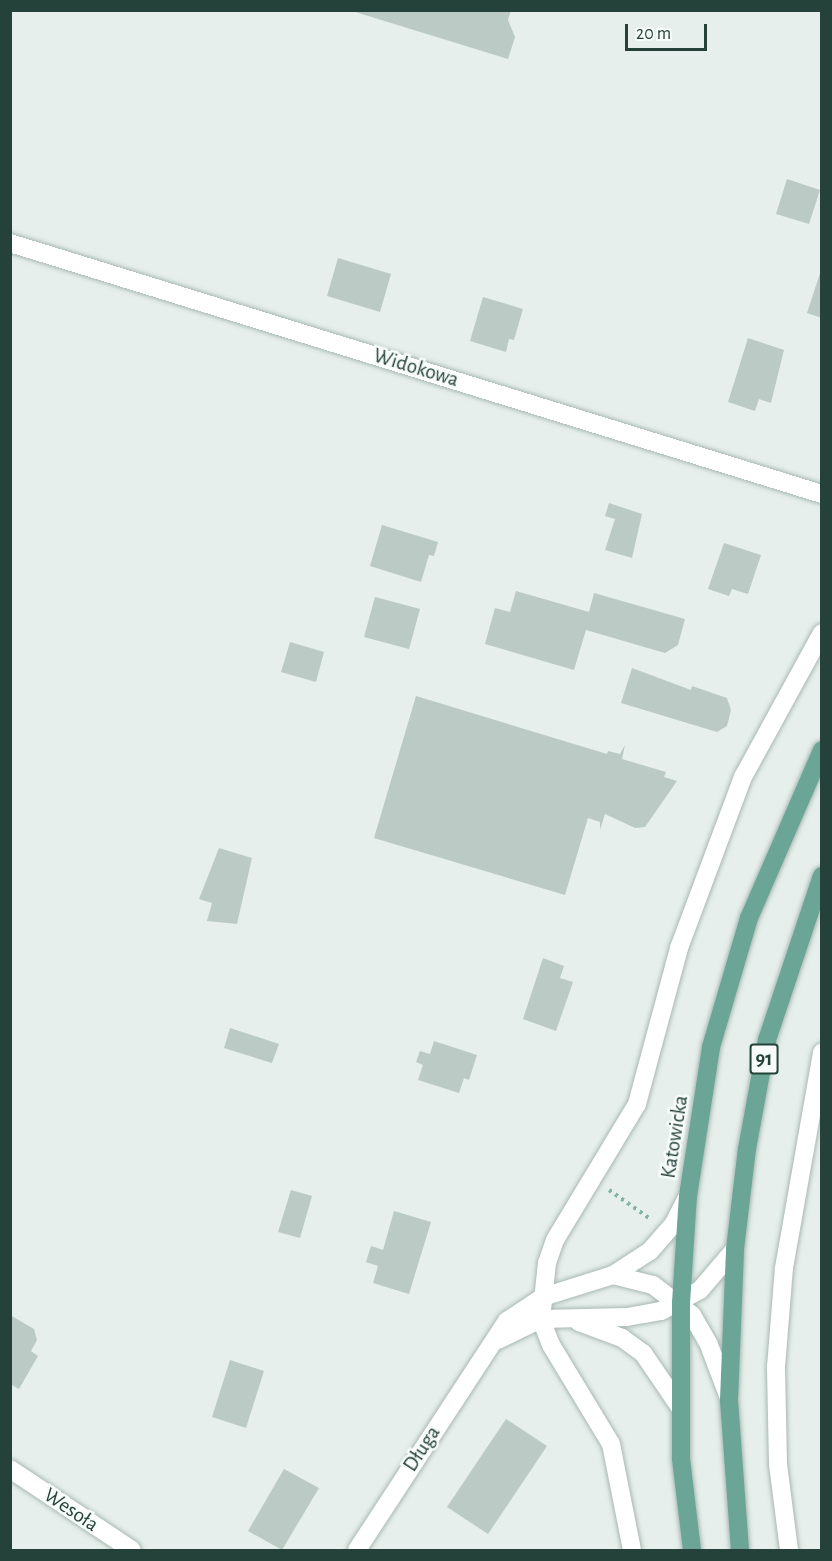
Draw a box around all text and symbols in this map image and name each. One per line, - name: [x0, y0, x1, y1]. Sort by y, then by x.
- scale bar: [628, 12, 710, 50]
- text: 20 m: [636, 25, 671, 43]
- street label: Widokowa: [370, 343, 462, 393]
- road number: 91: [749, 1042, 779, 1076]
- street label: Katowicka: [656, 1094, 694, 1180]
- street label: Długa: [398, 1421, 446, 1477]
- street label: Wesoła: [39, 1483, 103, 1537]

